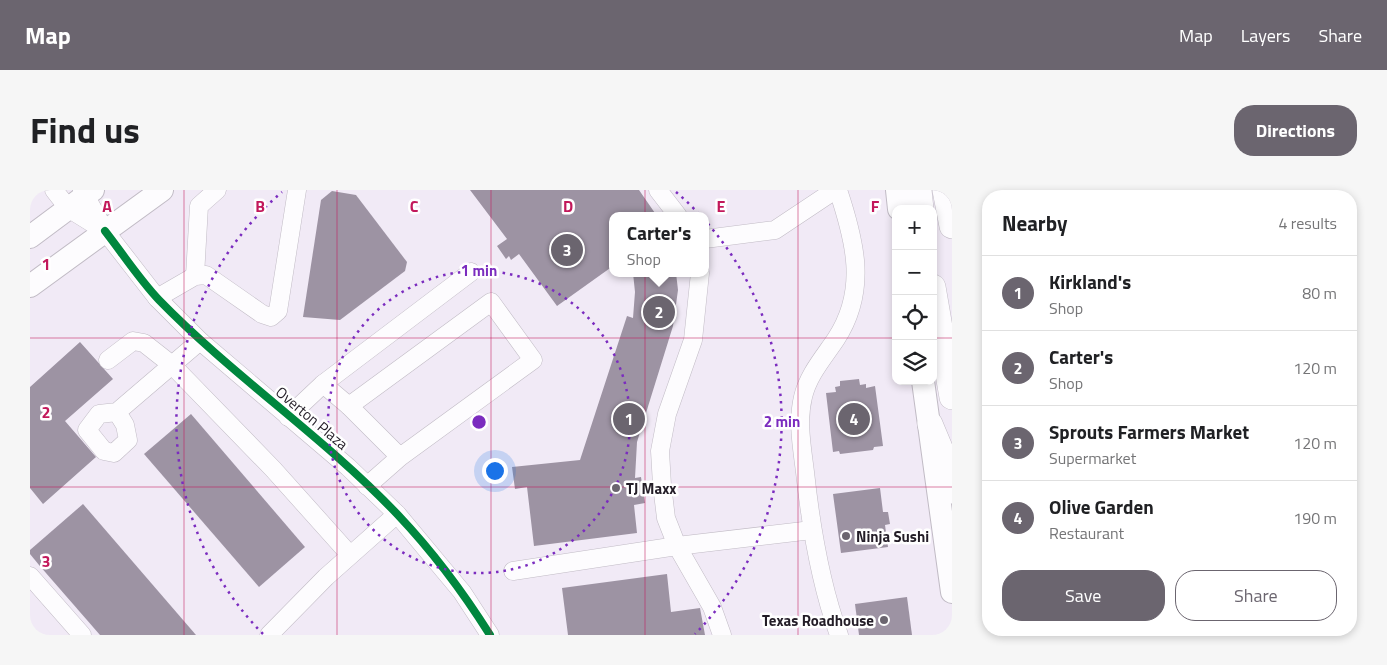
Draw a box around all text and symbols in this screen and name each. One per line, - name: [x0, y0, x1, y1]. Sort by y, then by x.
- text: Map: [25, 17, 71, 53]
- text: Map: [1179, 22, 1213, 49]
- text: Layers: [1241, 22, 1290, 49]
- text: Share: [1318, 22, 1362, 49]
- text: Find us: [30, 103, 140, 157]
- button: Directions: [1234, 105, 1357, 156]
- text: A: [102, 194, 112, 218]
- text: B: [255, 194, 265, 218]
- text: C: [410, 194, 419, 218]
- text: D: [563, 194, 573, 218]
- text: E: [717, 194, 726, 218]
- text: F: [871, 194, 880, 218]
- map controls: [892, 205, 937, 385]
- button: +: [892, 205, 937, 250]
- text: Nearby: [1002, 207, 1067, 239]
- text: 4 results: [1278, 211, 1337, 235]
- popup: [609, 212, 709, 277]
- text: Carter's: [627, 218, 691, 247]
- pin: 3: [551, 231, 583, 269]
- text: Shop: [627, 247, 661, 271]
- button: −: [892, 250, 937, 295]
- text: 1: [42, 252, 50, 276]
- text: 1 min: [461, 259, 497, 282]
- text: Kirkland's: [1049, 267, 1131, 296]
- text: 1: [1014, 281, 1022, 305]
- text: 80 m: [1302, 281, 1337, 305]
- pin: 2: [643, 293, 675, 331]
- button: locate: [892, 295, 937, 340]
- text: Shop: [1049, 296, 1083, 320]
- button: layers: [892, 340, 937, 385]
- text: Carter's: [1049, 342, 1113, 371]
- text: 2: [1014, 356, 1022, 380]
- text: 120 m: [1293, 356, 1337, 380]
- text: Shop: [1049, 371, 1083, 395]
- street label: Overton Plaza: [271, 381, 354, 456]
- text: 2: [42, 400, 50, 424]
- pin: 1: [613, 400, 645, 438]
- pin: 4: [838, 400, 870, 438]
- text: 2 min: [764, 410, 800, 433]
- centre of rings: [470, 413, 488, 431]
- text: Sprouts Farmers Market: [1049, 417, 1249, 446]
- text: 3: [1014, 431, 1022, 455]
- text: 120 m: [1293, 431, 1337, 455]
- text: Supermarket: [1049, 446, 1136, 470]
- your location: [482, 458, 508, 484]
- place label: TJ Maxx: [626, 477, 676, 500]
- marker: TJ Maxx: [610, 482, 622, 494]
- text: Olive Garden: [1049, 492, 1154, 521]
- text: 4: [1014, 506, 1022, 530]
- text: 190 m: [1293, 506, 1337, 530]
- text: Restaurant: [1049, 521, 1124, 545]
- place label: Ninja Sushi: [856, 525, 929, 548]
- marker: Ninja Sushi: [840, 530, 852, 542]
- text: 3: [42, 549, 50, 573]
- button: Save: [1002, 570, 1165, 621]
- button: Share: [1175, 570, 1337, 621]
- place label: Texas Roadhouse: [762, 609, 874, 632]
- marker: Texas Roadhouse: [878, 614, 890, 626]

